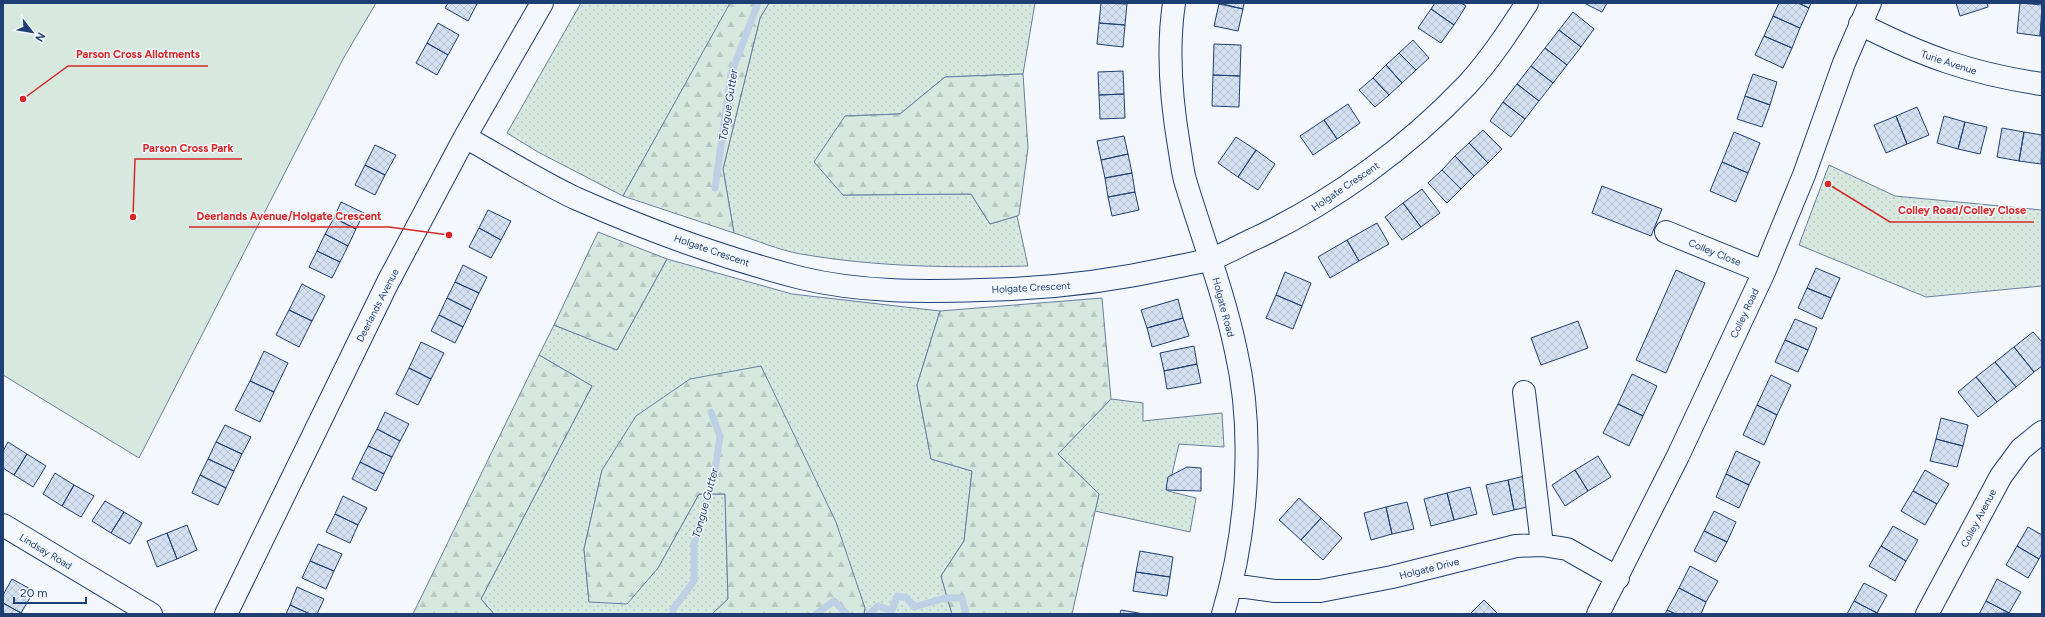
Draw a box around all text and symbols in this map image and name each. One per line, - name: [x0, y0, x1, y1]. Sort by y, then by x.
- north arrow: [12, 12, 52, 52]
- text: N: [32, 30, 48, 44]
- callout: Parson Cross Allotments: [68, 43, 208, 66]
- street label: Turie Avenue: [1919, 47, 1979, 78]
- text: Parson Cross Allotments: [76, 48, 200, 61]
- water label: Tongue Gutter: [716, 67, 741, 142]
- callout: Parson Cross Park: [135, 136, 242, 159]
- text: Parson Cross Park: [143, 142, 233, 155]
- street label: Holgate Crescent: [1309, 159, 1382, 214]
- callout: Colley Road/Colley Close: [1890, 199, 2034, 222]
- callout: Deerlands Avenue/Holgate Crescent: [189, 204, 389, 227]
- text: Colley Road/Colley Close: [1898, 204, 2026, 217]
- text: Deerlands Avenue/Holgate Crescent: [197, 210, 382, 223]
- street label: Holgate Crescent: [672, 231, 752, 270]
- street label: Colley Close: [1687, 236, 1744, 269]
- street label: Deerlands Avenue: [353, 266, 402, 344]
- street label: Holgate Road: [1209, 276, 1238, 338]
- street label: Holgate Crescent: [991, 279, 1071, 296]
- street label: Colley Road: [1727, 286, 1762, 340]
- water label: Tongue Gutter: [690, 465, 721, 540]
- street label: Colley Avenue: [1958, 486, 2000, 550]
- street label: Lindsay Road: [17, 531, 75, 572]
- street label: Holgate Drive: [1398, 555, 1461, 582]
- scale bar: [14, 579, 86, 605]
- text: 20 m: [20, 586, 48, 600]

